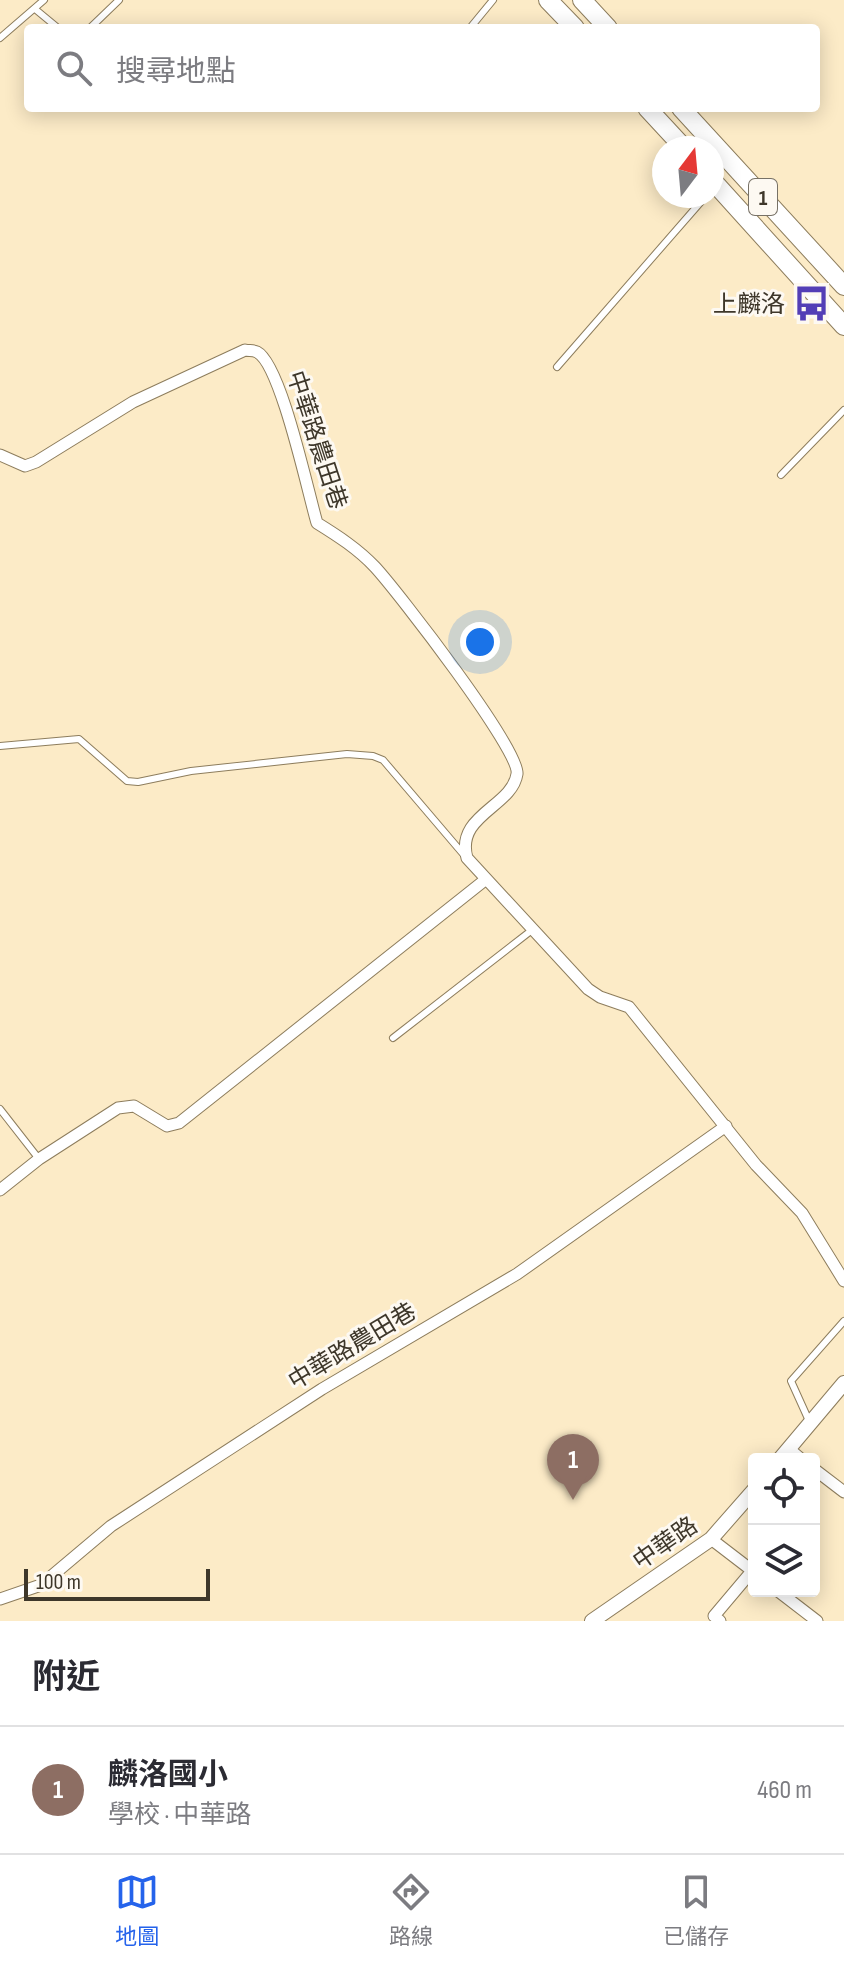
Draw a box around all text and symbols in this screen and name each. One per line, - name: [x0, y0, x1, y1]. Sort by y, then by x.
- search box: [24, 24, 820, 112]
- icon: search: [52, 46, 96, 90]
- text: 搜尋地點: [116, 54, 236, 90]
- north arrow: [652, 136, 724, 208]
- road number: 1: [749, 179, 777, 215]
- bus stop icon: 上麟洛: [792, 285, 830, 323]
- place label: 上麟洛: [713, 290, 785, 319]
- street label: 中華路農田巷: [280, 367, 353, 513]
- your location: [460, 622, 500, 662]
- street label: 中華路農田巷: [283, 1297, 421, 1396]
- pin: 1: [547, 1434, 599, 1500]
- map controls: [748, 1453, 820, 1597]
- button: locate: [748, 1453, 820, 1525]
- street label: 中華路: [627, 1511, 703, 1576]
- button: layers: [748, 1525, 820, 1597]
- scale bar: [24, 1565, 210, 1601]
- text: 100 m: [36, 1569, 81, 1596]
- text: 附近: [32, 1657, 100, 1698]
- text: 麟洛國小: [108, 1757, 228, 1793]
- text: 1: [53, 1775, 63, 1806]
- text: 460 m: [757, 1775, 812, 1806]
- text: 學校 · 中華路: [108, 1800, 251, 1831]
- tab: 地圖: [115, 1870, 159, 1951]
- tab: 路線: [389, 1870, 433, 1951]
- tab: 已儲存: [663, 1870, 729, 1951]

